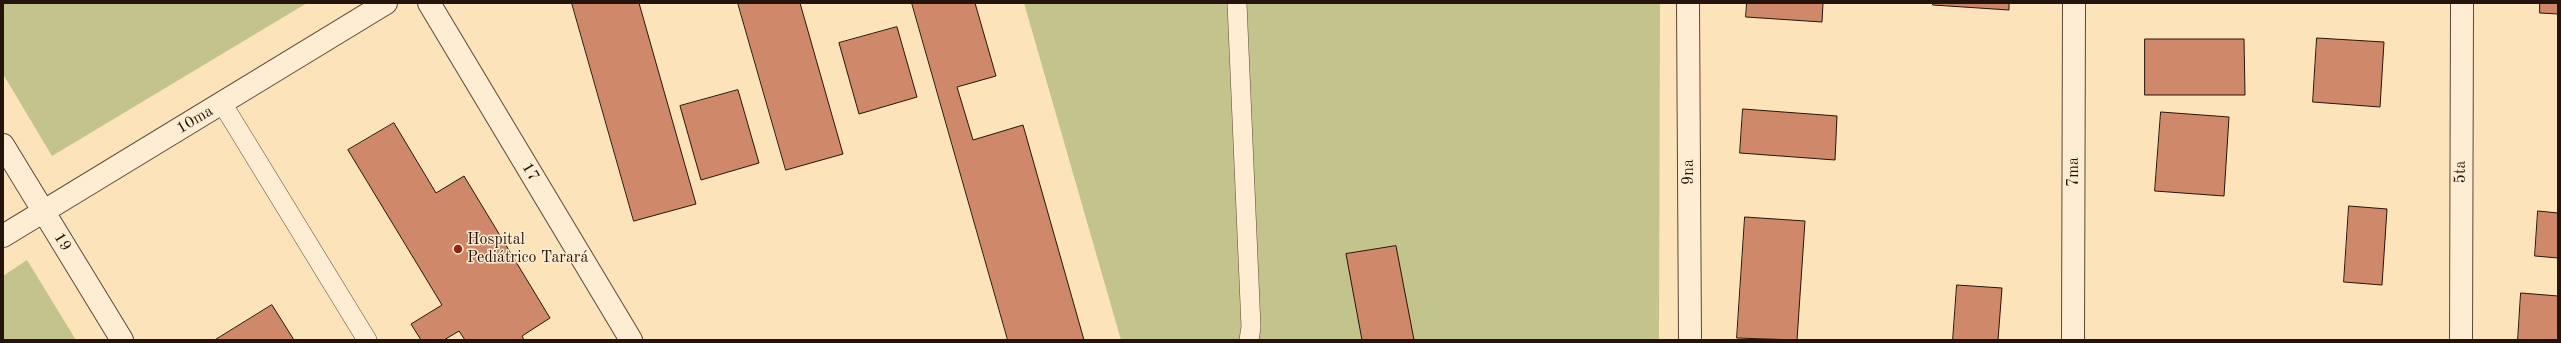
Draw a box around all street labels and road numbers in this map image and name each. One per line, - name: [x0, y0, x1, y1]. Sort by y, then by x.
- street label: 10ma: [173, 102, 217, 138]
- street label: 7ma: [2064, 157, 2084, 187]
- street label: 17: [517, 159, 543, 185]
- street label: 9na: [1679, 159, 1699, 185]
- street label: 5ta: [2451, 161, 2471, 183]
- street label: 19: [49, 229, 75, 255]

